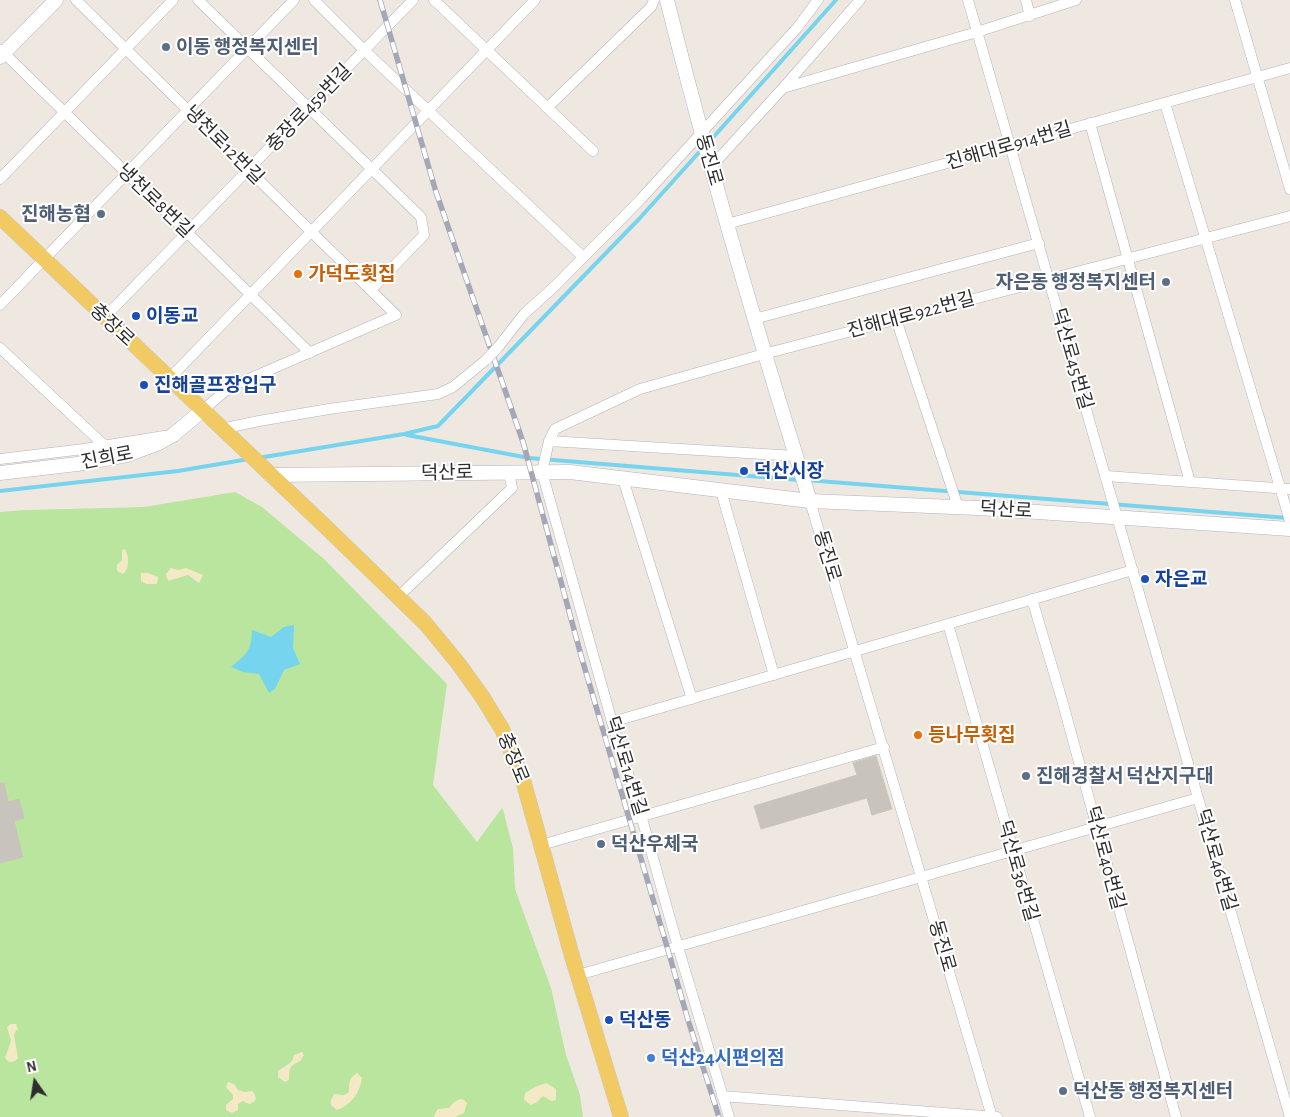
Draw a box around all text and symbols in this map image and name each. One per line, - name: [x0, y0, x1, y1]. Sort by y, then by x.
- place label: 이동 행정복지센터: [176, 36, 319, 58]
- marker: 이동 행정복지센터: [160, 41, 172, 53]
- street label: 충장로459번길: [261, 59, 357, 157]
- street label: 냉천로12번길: [180, 101, 268, 189]
- street label: 진해대로914번길: [944, 117, 1074, 175]
- street label: 동진로: [691, 132, 727, 188]
- street label: 냉천로8번길: [112, 159, 198, 243]
- place label: 진해농협: [21, 203, 91, 225]
- marker: 진해농협: [95, 208, 107, 220]
- place label: 가덕도횟집: [308, 263, 395, 285]
- marker: 가덕도횟집: [292, 268, 304, 280]
- place label: 자은동 행정복지센터: [996, 271, 1156, 293]
- marker: 자은동 행정복지센터: [1160, 276, 1172, 288]
- street label: 진해대로922번길: [845, 287, 977, 343]
- street label: 충장로: [85, 299, 139, 351]
- place label: 이동교: [146, 305, 198, 327]
- street label: 덕산로45번길: [1047, 306, 1097, 412]
- marker: 이동교: [130, 310, 142, 322]
- place label: 진해골프장입구: [154, 374, 276, 396]
- marker: 진해골프장입구: [138, 379, 150, 391]
- street label: 진희로: [79, 442, 135, 474]
- place label: 덕산시장: [754, 460, 824, 482]
- street label: 덕산로: [421, 461, 473, 485]
- marker: 덕산시장: [738, 465, 750, 477]
- street label: 덕산로: [979, 497, 1033, 523]
- street label: 동진로: [808, 528, 846, 584]
- place label: 자은교: [1155, 568, 1207, 590]
- marker: 자은교: [1139, 573, 1151, 585]
- street label: 덕산로14번길: [600, 713, 652, 819]
- place label: 등나무횟집: [928, 724, 1015, 746]
- street label: 충장로: [493, 729, 533, 787]
- marker: 등나무횟집: [912, 729, 924, 741]
- place label: 진해경찰서 덕산지구대: [1036, 765, 1214, 787]
- marker: 진해경찰서 덕산지구대: [1020, 770, 1032, 782]
- street label: 덕산로40번길: [1080, 804, 1130, 912]
- street label: 덕산로46번길: [1191, 806, 1241, 914]
- street label: 덕산로36번길: [993, 818, 1043, 924]
- place label: 덕산우체국: [611, 833, 698, 855]
- marker: 덕산우체국: [595, 838, 607, 850]
- street label: 동진로: [924, 918, 960, 974]
- place label: 덕산동: [619, 1009, 671, 1031]
- marker: 덕산동: [603, 1014, 615, 1026]
- place label: 덕산24시편의점: [661, 1047, 784, 1069]
- marker: 덕산24시편의점: [645, 1052, 657, 1064]
- north arrow: [10, 1057, 60, 1107]
- text: N: [25, 1059, 38, 1075]
- place label: 덕산동 행정복지센터: [1073, 1080, 1233, 1102]
- marker: 덕산동 행정복지센터: [1057, 1085, 1069, 1097]

